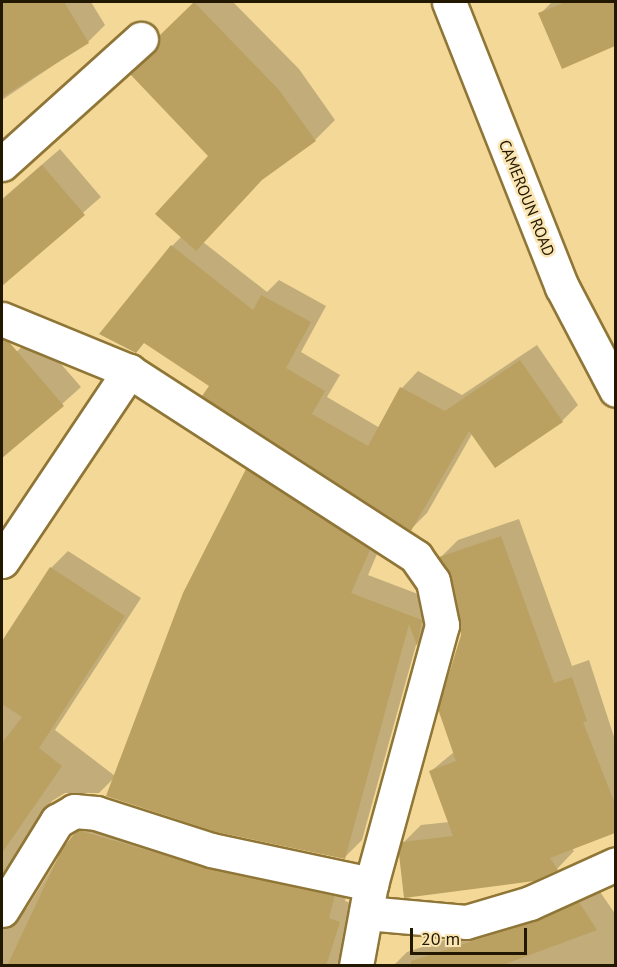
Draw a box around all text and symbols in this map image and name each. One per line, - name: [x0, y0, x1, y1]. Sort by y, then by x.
- street label: CAMEROUN ROAD: [495, 137, 559, 259]
- scale bar: [413, 916, 530, 954]
- text: 20 m: [421, 927, 460, 950]

